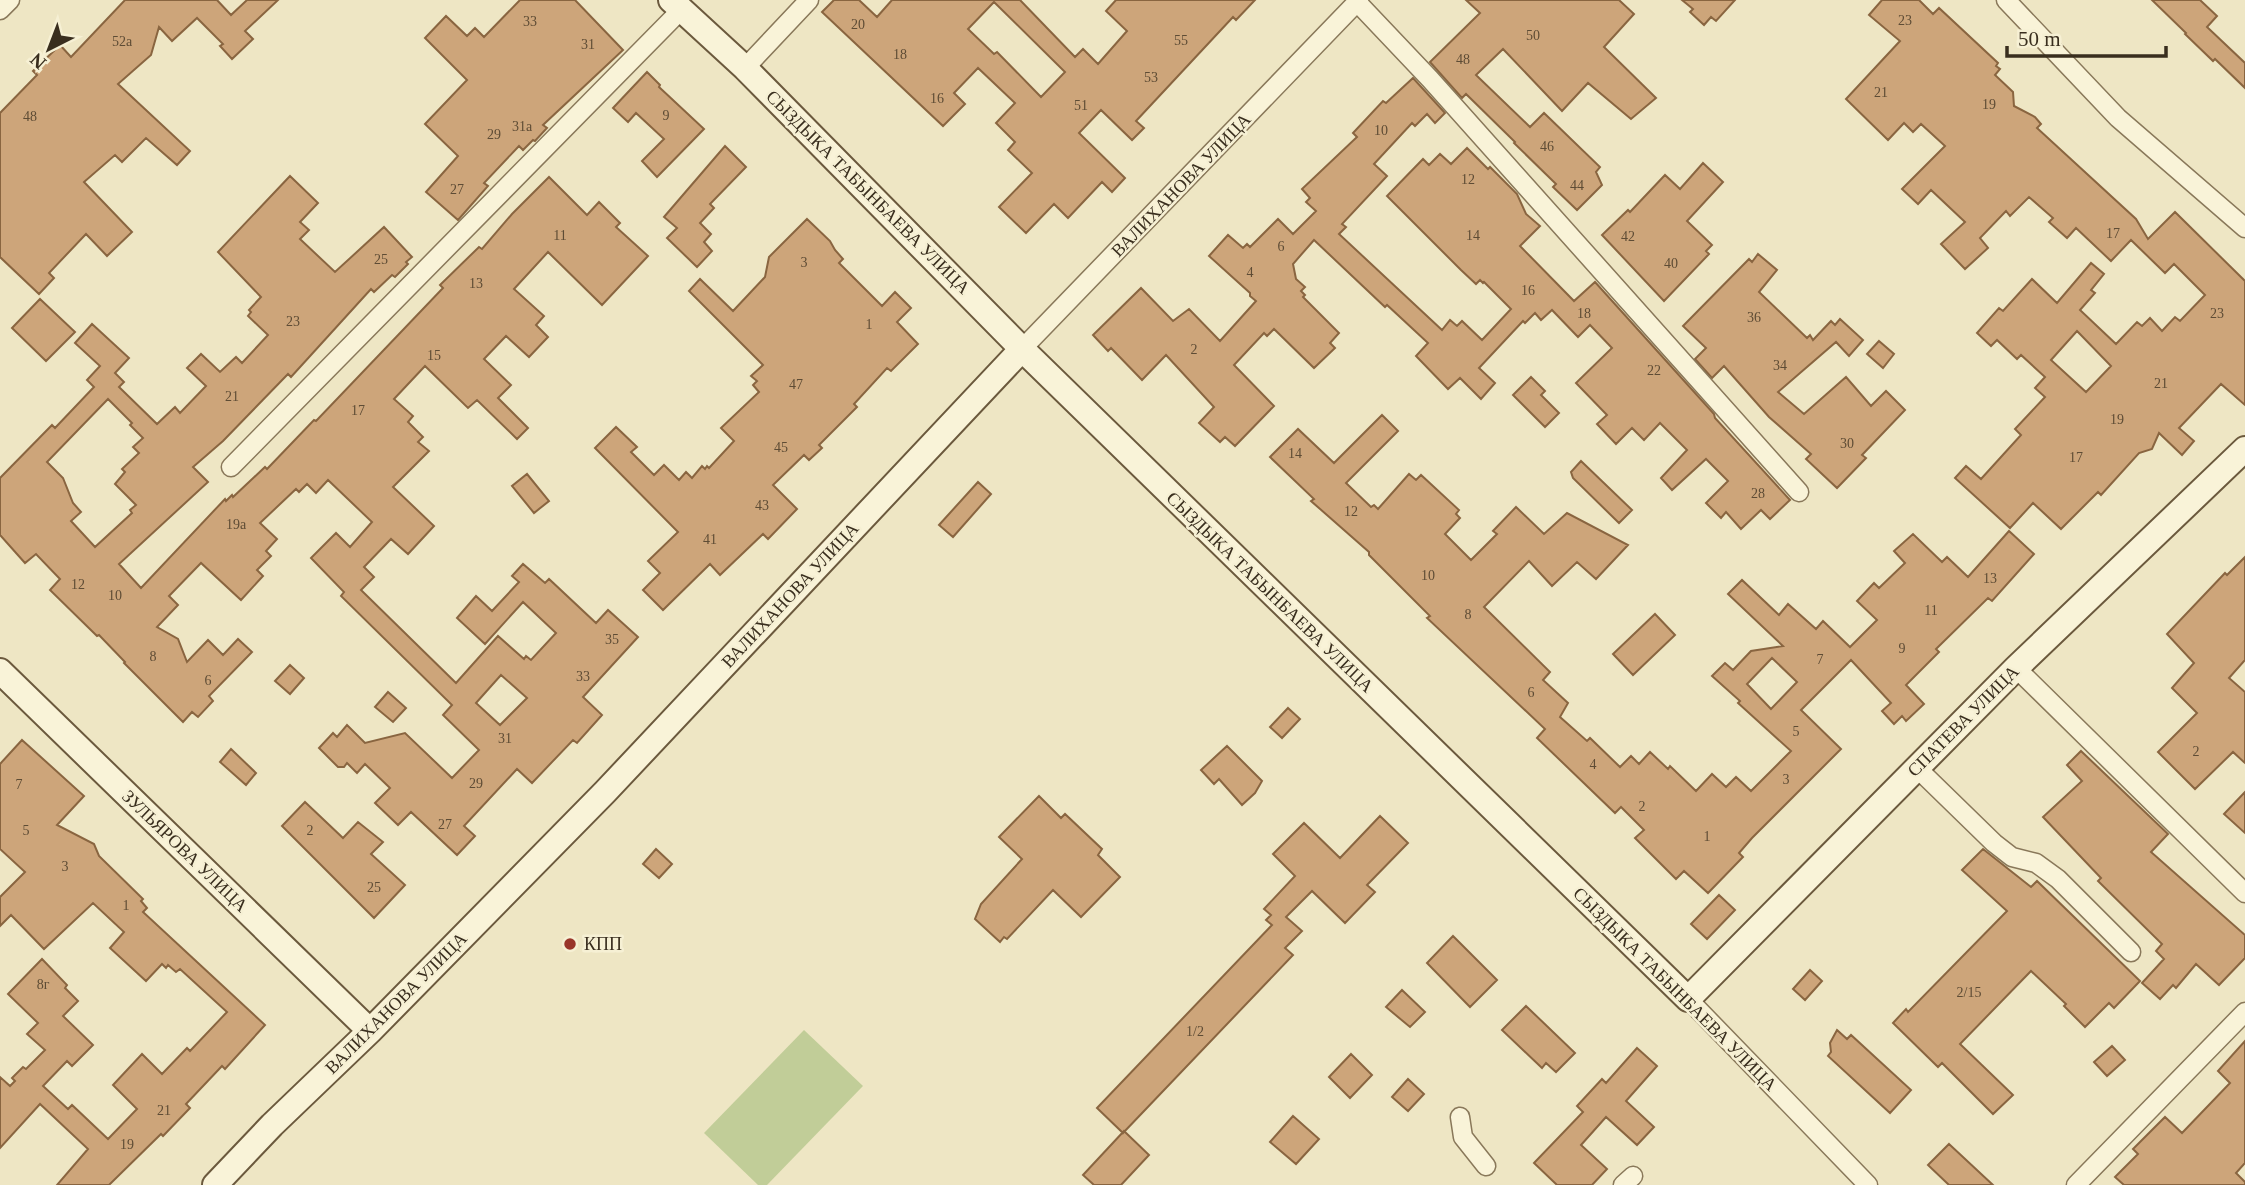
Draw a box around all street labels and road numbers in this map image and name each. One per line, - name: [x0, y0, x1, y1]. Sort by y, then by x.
- street label: СЫЗДЫКА ТАБЫНБАЕВА УЛИЦА: [762, 86, 974, 298]
- street label: ВАЛИХАНОВА УЛИЦА: [1107, 109, 1255, 261]
- street label: СЫЗДЫКА ТАБЫНБАЕВА УЛИЦА: [1162, 488, 1378, 696]
- street label: ВАЛИХАНОВА УЛИЦА: [717, 518, 863, 672]
- street label: СПАТЕВА УЛИЦА: [1903, 661, 2023, 781]
- street label: ЗУЛЬЯРОВА УЛИЦА: [118, 786, 252, 916]
- street label: СЫЗДЫКА ТАБЫНБАЕВА УЛИЦА: [1569, 883, 1781, 1095]
- street label: ВАЛИХАНОВА УЛИЦА: [321, 928, 471, 1078]

